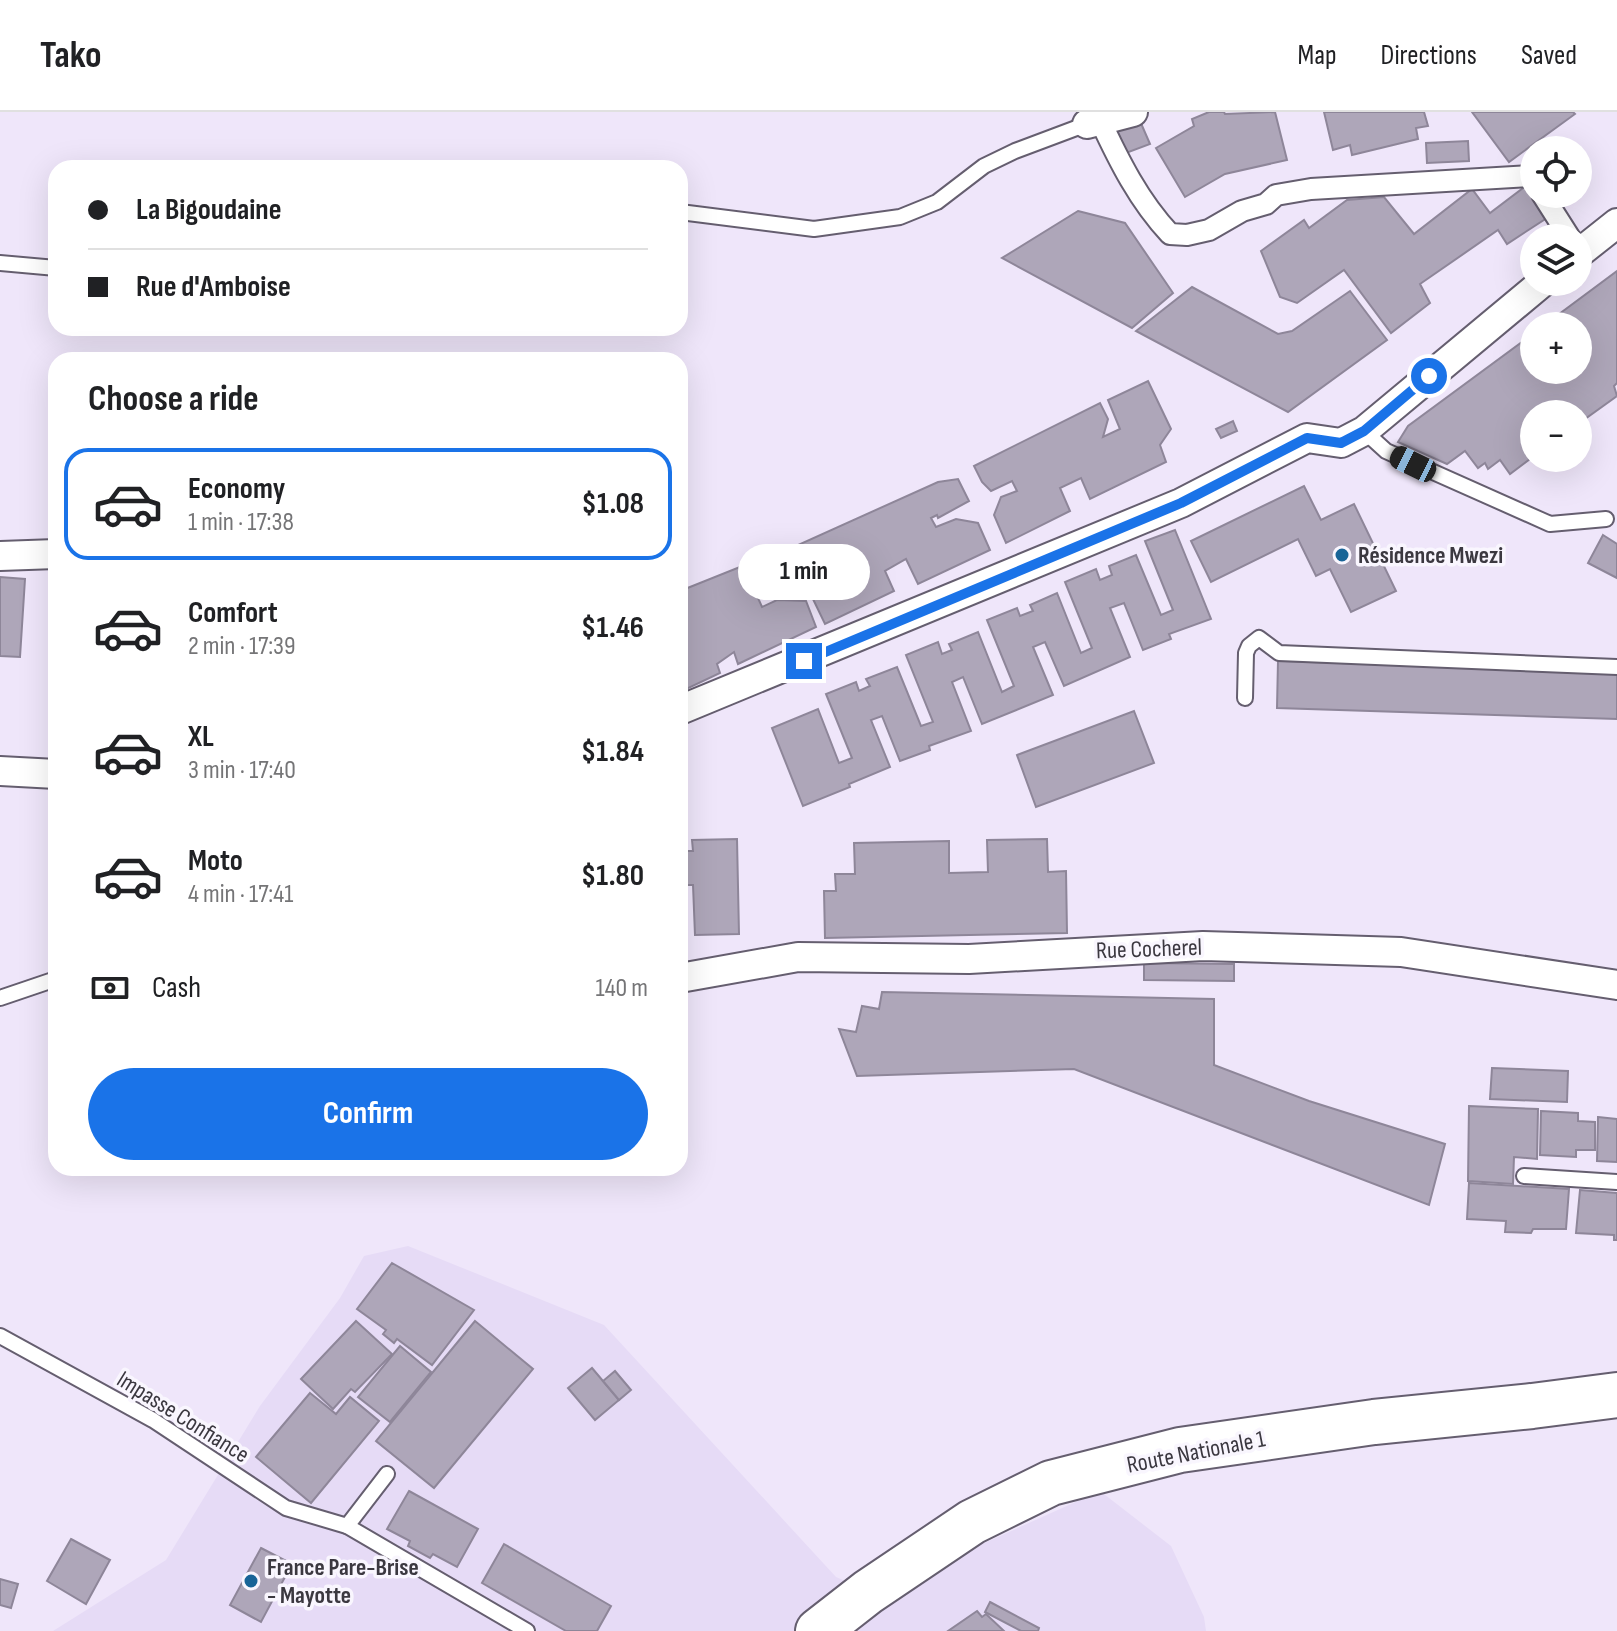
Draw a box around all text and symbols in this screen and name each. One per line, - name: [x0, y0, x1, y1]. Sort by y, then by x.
- text: Tako: [40, 33, 102, 78]
- text: Map: [1298, 39, 1337, 72]
- text: Directions: [1381, 39, 1477, 72]
- text: Saved: [1521, 39, 1577, 72]
- map controls: [1520, 136, 1592, 472]
- button: locate: [1520, 136, 1592, 208]
- text: La Bigoudaine: [136, 192, 282, 228]
- button: layers: [1520, 224, 1592, 296]
- text: Rue d'Amboise: [136, 269, 291, 305]
- button: +: [1520, 312, 1592, 384]
- route start: [1411, 358, 1447, 394]
- text: Choose a ride: [88, 378, 259, 421]
- button: −: [1520, 400, 1592, 472]
- car: [1386, 443, 1440, 485]
- icon: car: [92, 468, 164, 540]
- text: Economy: [188, 471, 285, 507]
- text: $1.08: [582, 486, 644, 522]
- text: 1 min · 17:38: [188, 507, 294, 538]
- place label: Résidence Mwezi: [1358, 541, 1503, 570]
- callout: 1 min: [738, 545, 870, 601]
- marker: Résidence Mwezi: [1333, 546, 1351, 564]
- text: 1 min: [780, 556, 828, 587]
- icon: car: [92, 592, 164, 664]
- text: Comfort: [188, 595, 278, 631]
- text: $1.46: [581, 610, 644, 646]
- text: 2 min · 17:39: [188, 631, 296, 662]
- route end: [786, 643, 822, 679]
- icon: car: [92, 716, 164, 788]
- text: XL: [188, 719, 214, 755]
- text: $1.84: [581, 734, 644, 770]
- text: 3 min · 17:40: [188, 755, 296, 786]
- icon: car: [92, 840, 164, 912]
- text: Moto: [188, 843, 243, 879]
- text: $1.80: [581, 858, 644, 894]
- text: 4 min · 17:41: [188, 879, 293, 910]
- street label: Rue Cocherel: [1095, 933, 1203, 965]
- icon: cash: [88, 966, 132, 1010]
- text: Cash: [152, 970, 201, 1006]
- text: 140 m: [596, 973, 648, 1004]
- button: Confirm: [88, 1068, 648, 1160]
- street label: Impasse Confiance: [111, 1365, 255, 1469]
- street label: Route Nationale 1: [1124, 1424, 1268, 1480]
- place label: France Pare-Brise - Mayotte: [267, 1553, 419, 1610]
- marker: France Pare-Brise - Mayotte: [242, 1572, 260, 1590]

